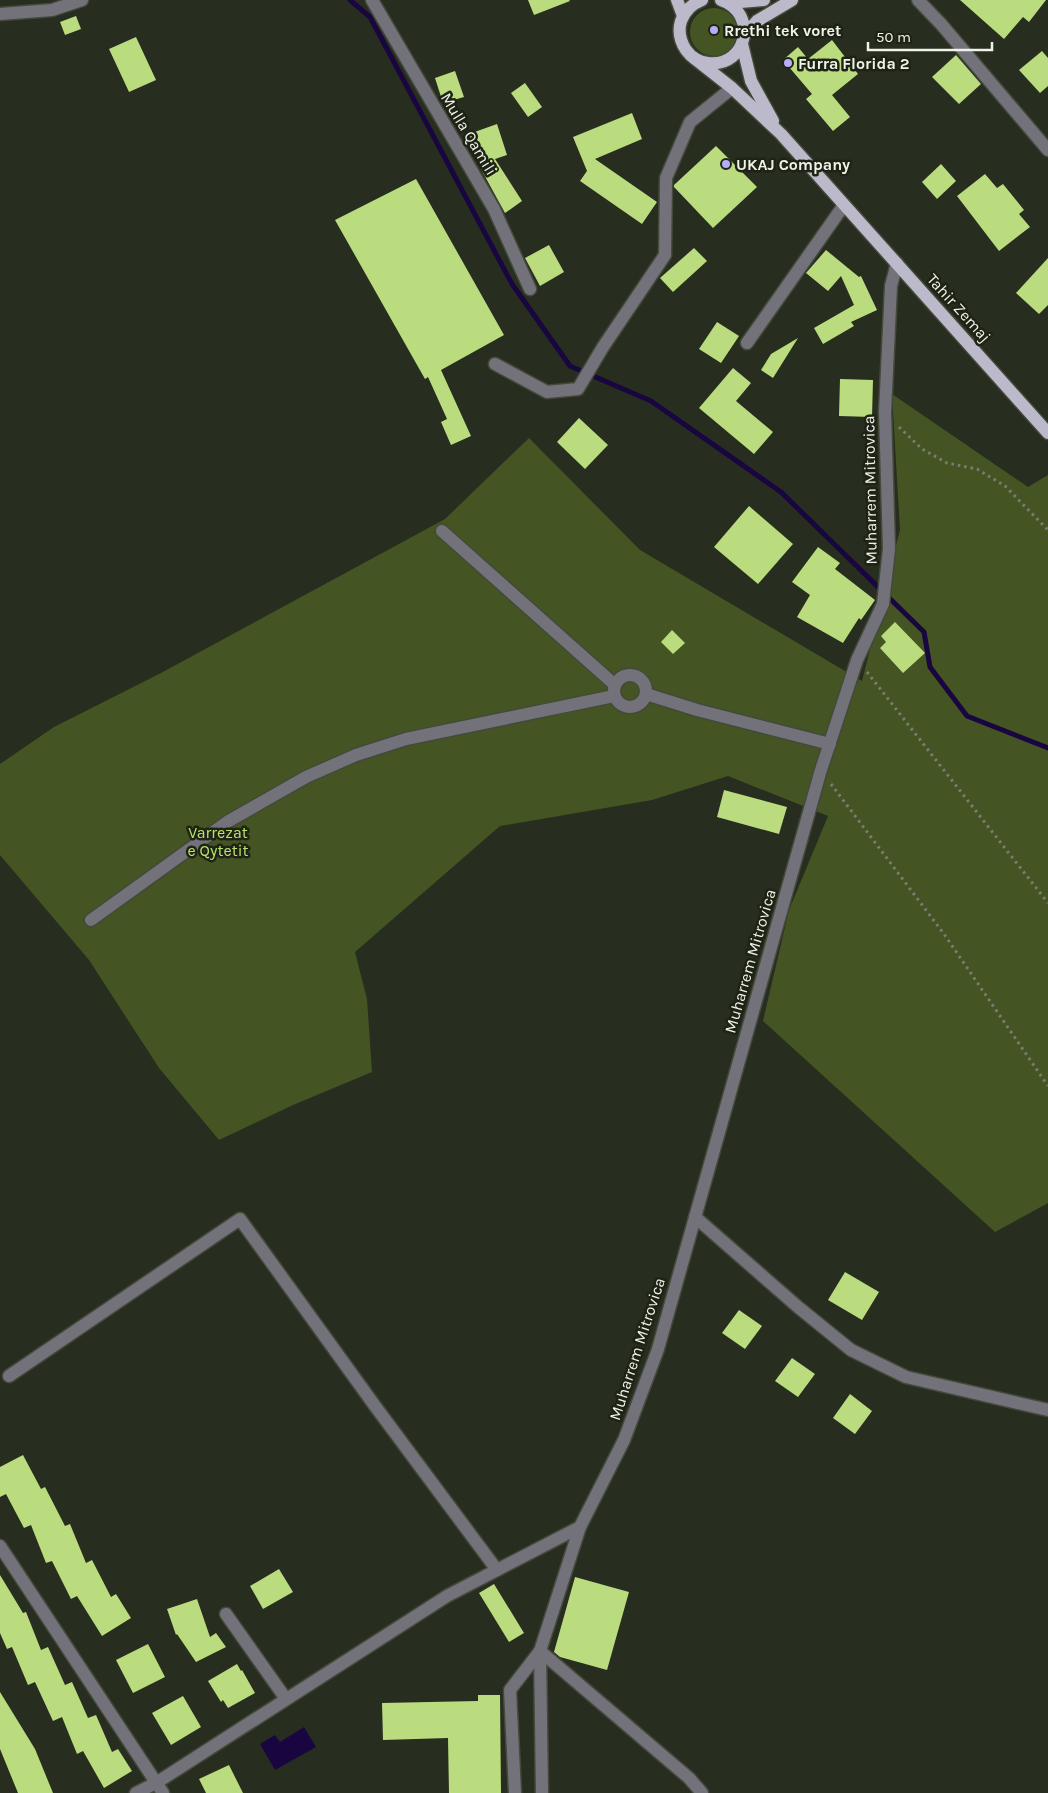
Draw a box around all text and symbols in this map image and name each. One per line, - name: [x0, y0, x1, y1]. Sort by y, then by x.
- scale bar: [868, 20, 992, 52]
- place label: Rrethi tek voret: [724, 21, 841, 40]
- marker: Rrethi tek voret: [708, 24, 720, 36]
- text: 50 m: [876, 28, 911, 46]
- place label: Furra Florida 2: [798, 54, 909, 73]
- marker: Furra Florida 2: [782, 57, 794, 69]
- street label: Mulla Qamili: [437, 89, 501, 179]
- place label: UKAJ Company: [736, 155, 850, 174]
- marker: UKAJ Company: [720, 158, 732, 170]
- street label: Tahir Zemaj: [923, 270, 995, 346]
- street label: Muharrem Mitrovica: [859, 415, 881, 565]
- park label: Varrezat e Qytetit: [188, 823, 248, 860]
- street label: Muharrem Mitrovica: [720, 887, 780, 1035]
- street label: Muharrem Mitrovica: [605, 1275, 669, 1423]

